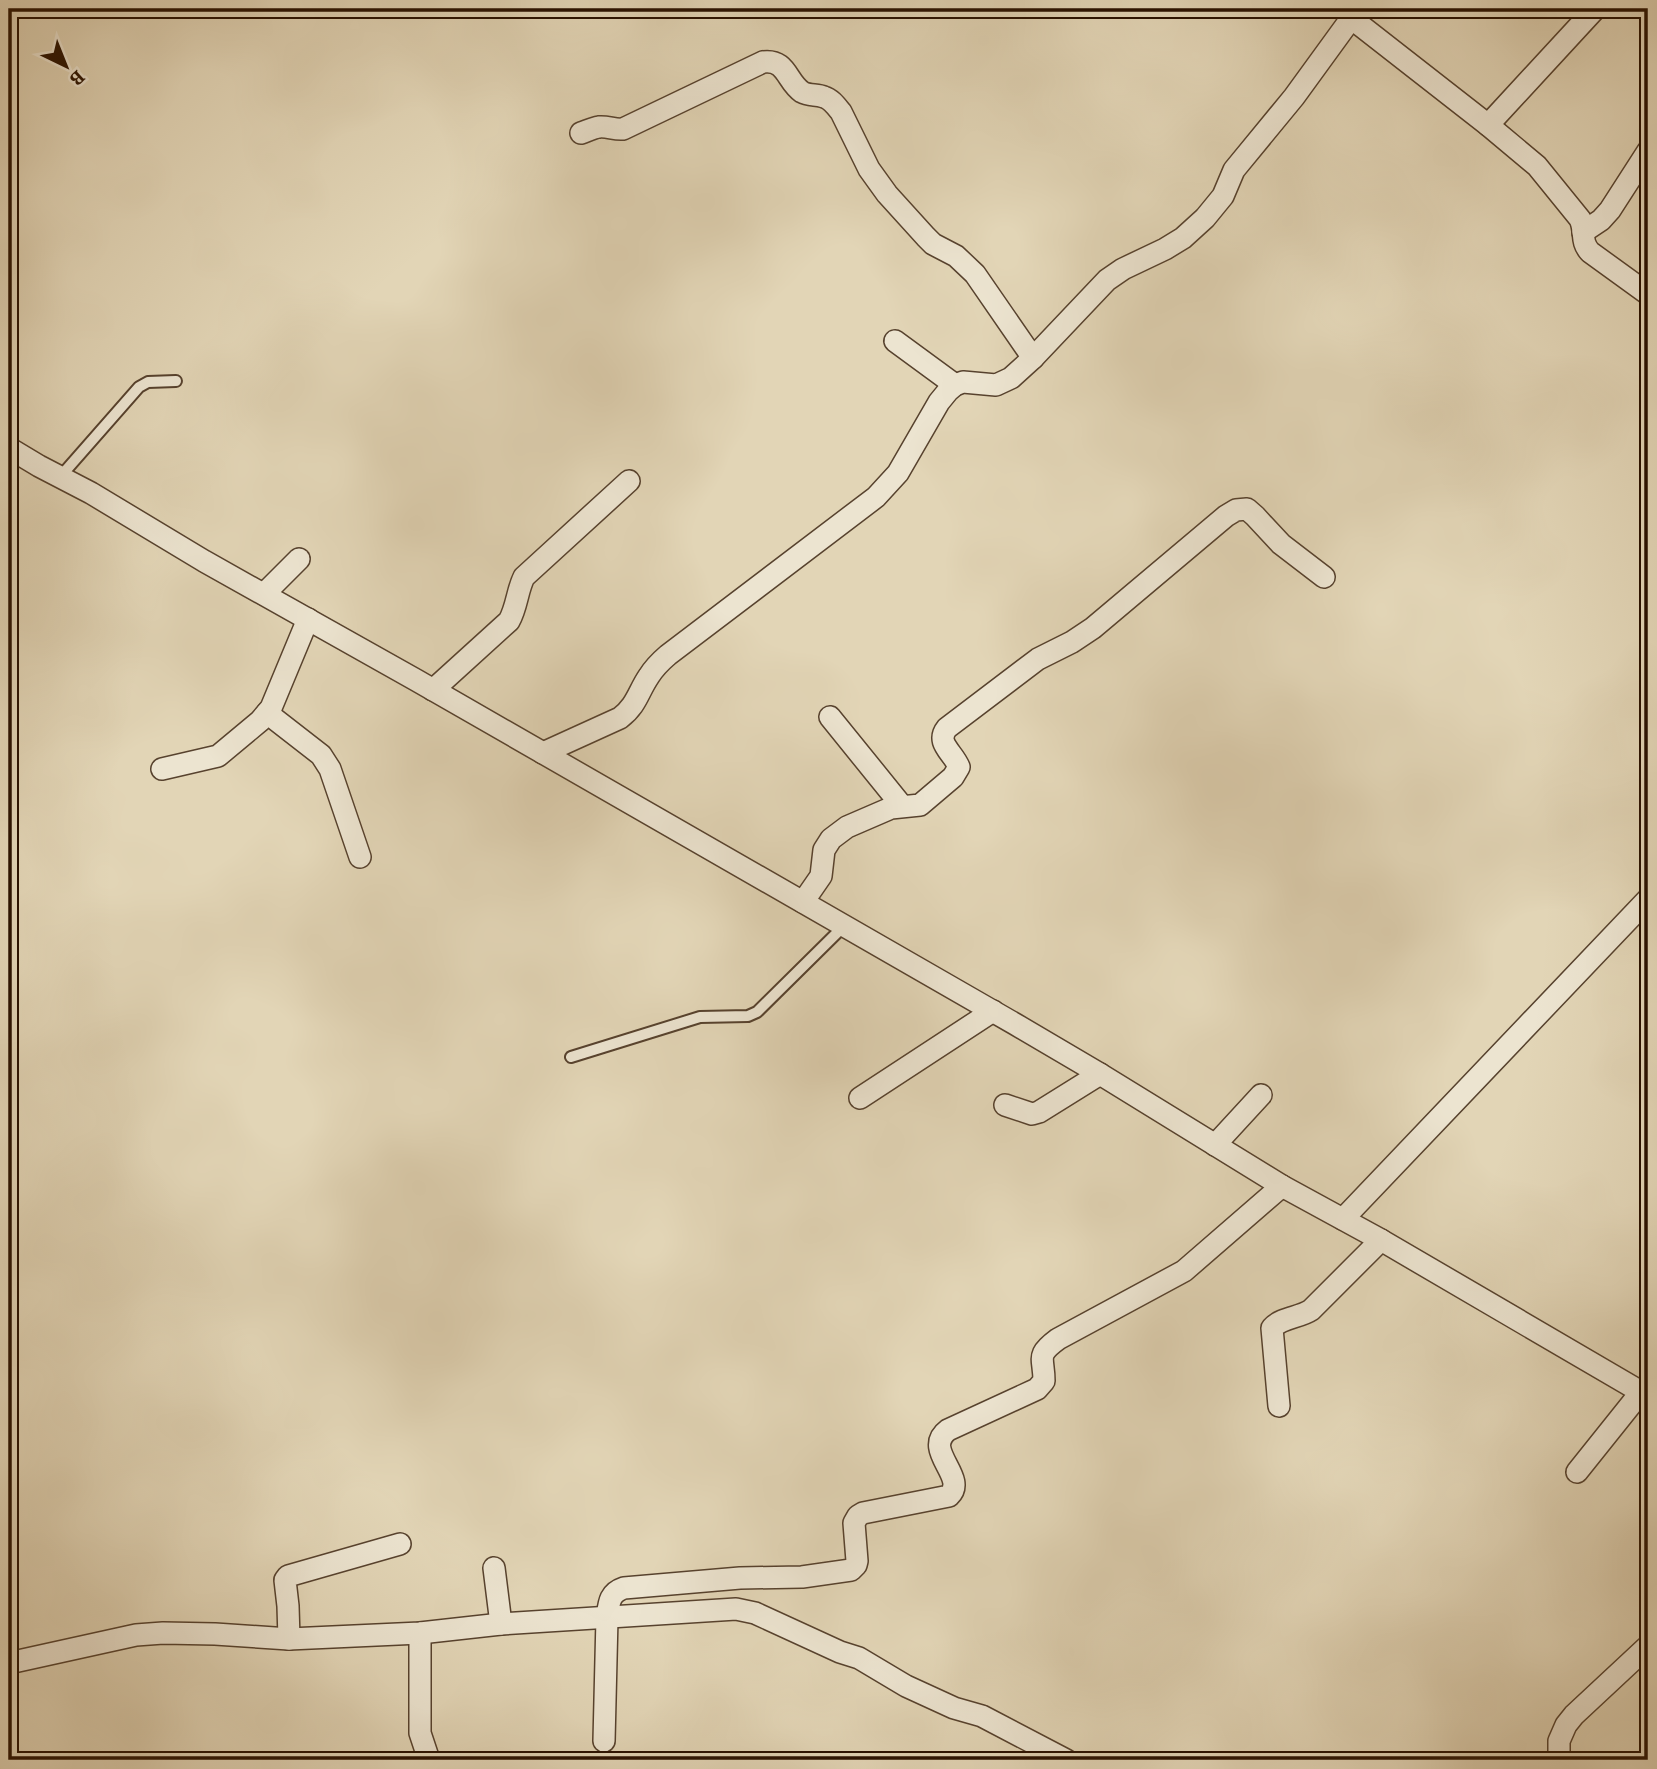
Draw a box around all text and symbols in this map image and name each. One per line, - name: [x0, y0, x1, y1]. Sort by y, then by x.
- north arrow: [32, 32, 102, 102]
- text: B: [63, 63, 90, 91]

